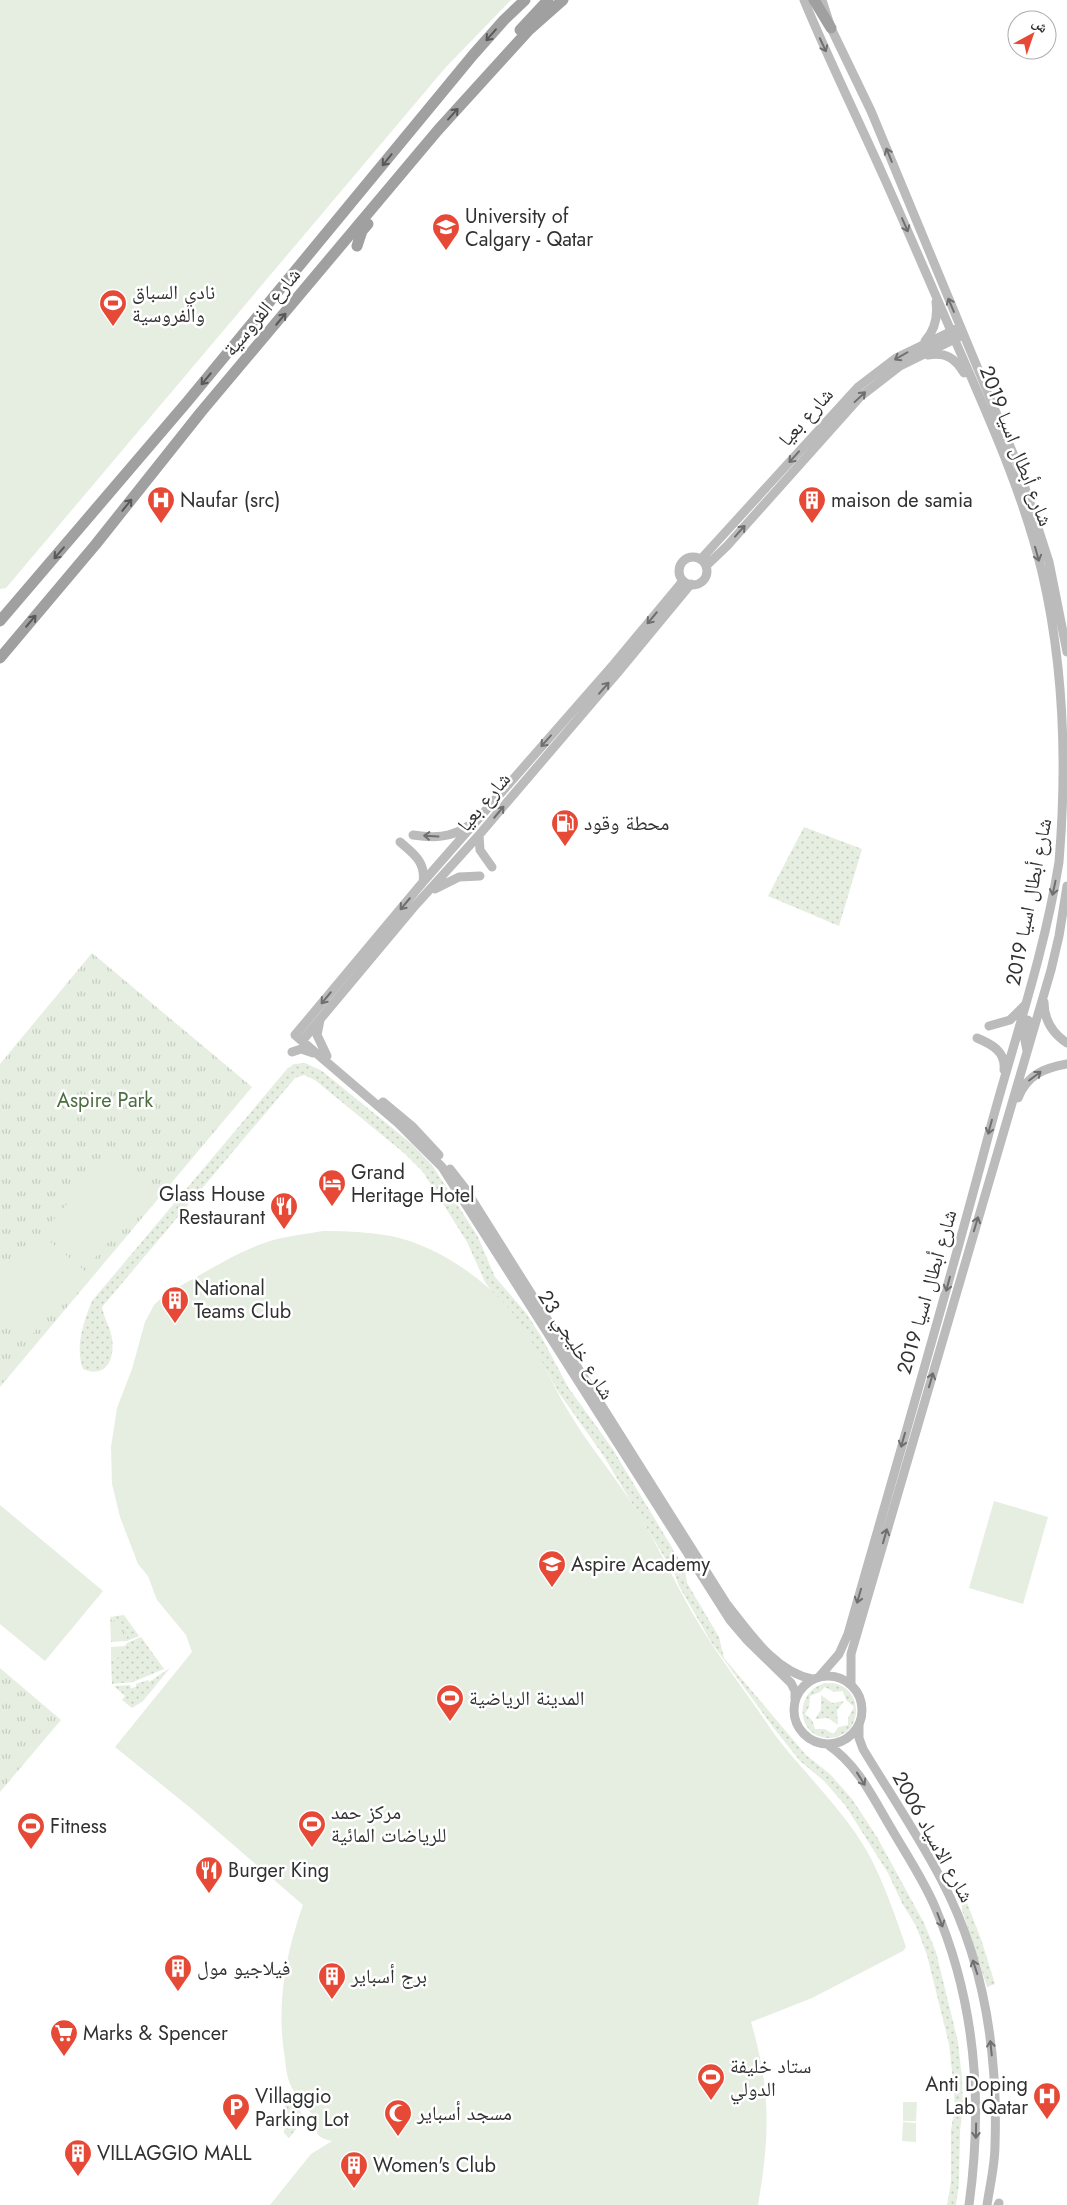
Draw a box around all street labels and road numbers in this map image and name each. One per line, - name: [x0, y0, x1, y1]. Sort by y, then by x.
- street label: شارع الفروسية: [216, 261, 308, 363]
- street label: شارع أبطال اسيا 2019: [972, 361, 1060, 531]
- street label: شارع بعيا: [772, 381, 840, 453]
- street label: شارع بعيا: [450, 766, 518, 838]
- street label: شارع أبطال اسيا 2019: [999, 816, 1059, 988]
- street label: شارع أبطال اسيا 2019: [890, 1206, 964, 1378]
- street label: شارع خليجي 23: [530, 1285, 621, 1406]
- street label: شارع الاسياد 2006: [885, 1766, 981, 1908]

